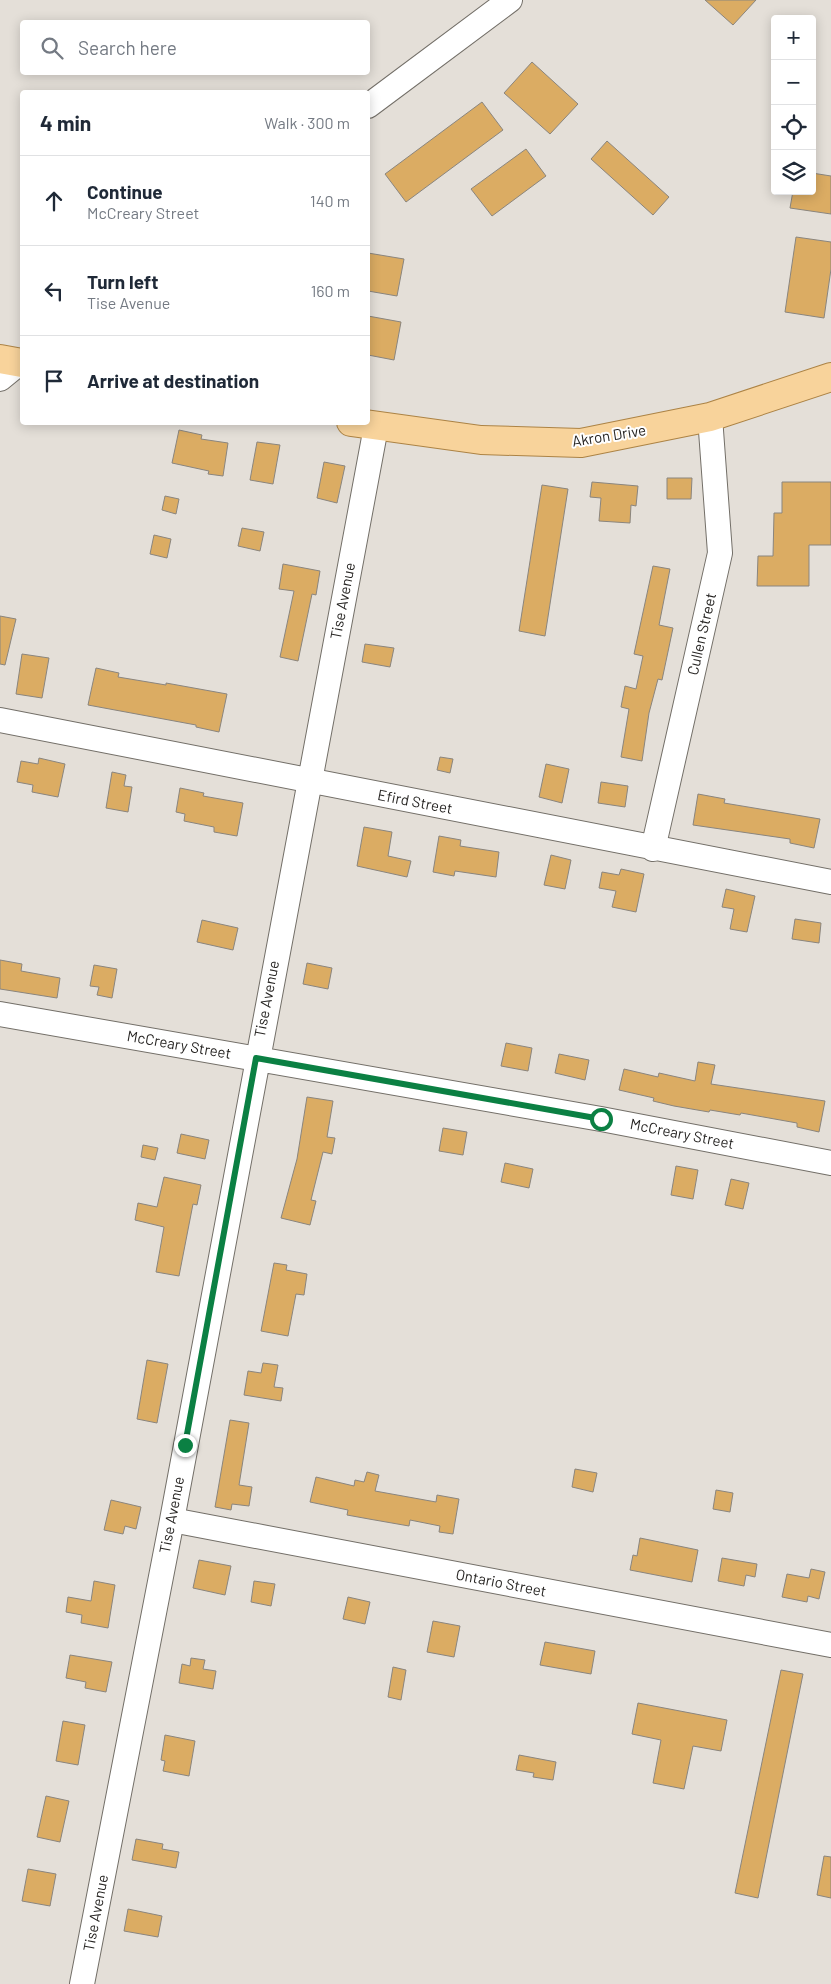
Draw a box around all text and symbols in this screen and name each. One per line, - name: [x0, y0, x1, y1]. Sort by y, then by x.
- map controls: [771, 15, 816, 195]
- button: +: [771, 15, 816, 60]
- search box: [20, 20, 370, 75]
- icon: search: [38, 34, 66, 62]
- text: Search here: [78, 36, 177, 59]
- button: −: [771, 60, 816, 105]
- button: locate: [771, 105, 816, 150]
- text: 4 min: [40, 110, 91, 135]
- text: Walk · 300 m: [264, 113, 350, 132]
- button: layers: [771, 150, 816, 195]
- text: Continue: [87, 180, 163, 203]
- icon: ahead: [40, 187, 68, 215]
- text: 140 m: [310, 191, 350, 210]
- text: McCreary Street: [87, 203, 199, 222]
- text: Turn left: [87, 270, 158, 293]
- icon: left: [40, 277, 68, 305]
- text: 160 m: [311, 281, 350, 300]
- text: Tise Avenue: [87, 293, 170, 312]
- icon: arrive: [40, 367, 68, 395]
- text: Arrive at destination: [87, 369, 259, 392]
- street label: Akron Drive: [571, 420, 647, 450]
- street label: Tise Avenue: [326, 561, 358, 641]
- street label: Cullen Street: [683, 591, 719, 677]
- street label: Efird Street: [376, 785, 454, 817]
- street label: Tise Avenue: [250, 959, 282, 1039]
- street label: McCreary Street: [126, 1026, 233, 1062]
- route start: [590, 1108, 613, 1131]
- street label: McCreary Street: [629, 1114, 736, 1152]
- route end: [174, 1434, 197, 1457]
- street label: Tise Avenue: [155, 1475, 187, 1555]
- street label: Ontario Street: [454, 1564, 548, 1600]
- street label: Tise Avenue: [79, 1873, 111, 1953]

